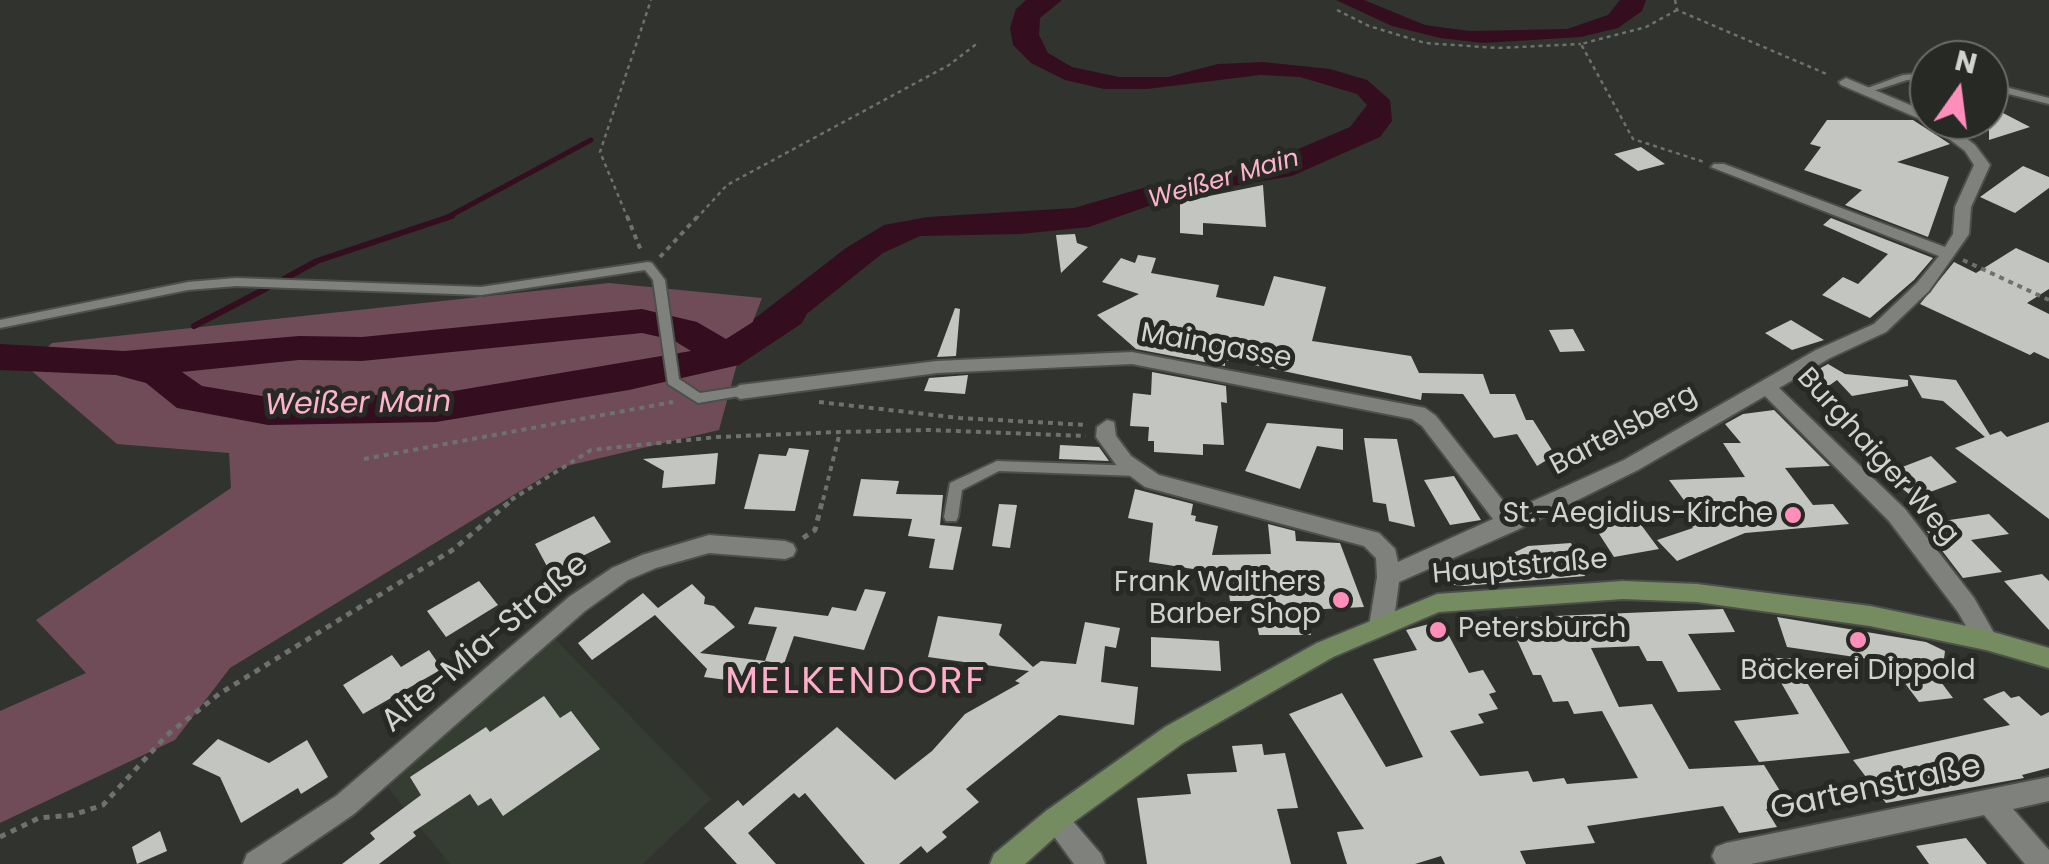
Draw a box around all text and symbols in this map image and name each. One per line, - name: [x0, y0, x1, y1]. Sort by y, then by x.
- north arrow: [1909, 40, 2009, 140]
- text: N: [1951, 41, 1981, 84]
- water label: Weißer Main: [1145, 144, 1303, 216]
- street label: Maingasse: [1138, 317, 1294, 377]
- street label: Burghaiger Weg: [1789, 362, 1965, 552]
- street label: Bartelsberg: [1545, 378, 1703, 484]
- water label: Weißer Main: [264, 385, 452, 425]
- place label: St.-Aegidius-Kirche: [1503, 498, 1773, 532]
- marker: St.-Aegidius-Kirche: [1782, 504, 1804, 526]
- street label: Hauptstraße: [1431, 544, 1609, 592]
- street label: Alte-Mia-Straße: [375, 546, 597, 742]
- place label: Frank Walthers Barber Shop: [1114, 567, 1321, 633]
- marker: Frank Walthers Barber Shop: [1330, 589, 1352, 611]
- place label: Petersburch: [1458, 613, 1626, 647]
- marker: Petersburch: [1427, 619, 1449, 641]
- marker: Bäckerei Dippold: [1847, 629, 1869, 651]
- place label: Bäckerei Dippold: [1740, 655, 1976, 689]
- district label: MELKENDORF: [725, 660, 987, 706]
- street label: Gartenstraße: [1767, 748, 1985, 830]

